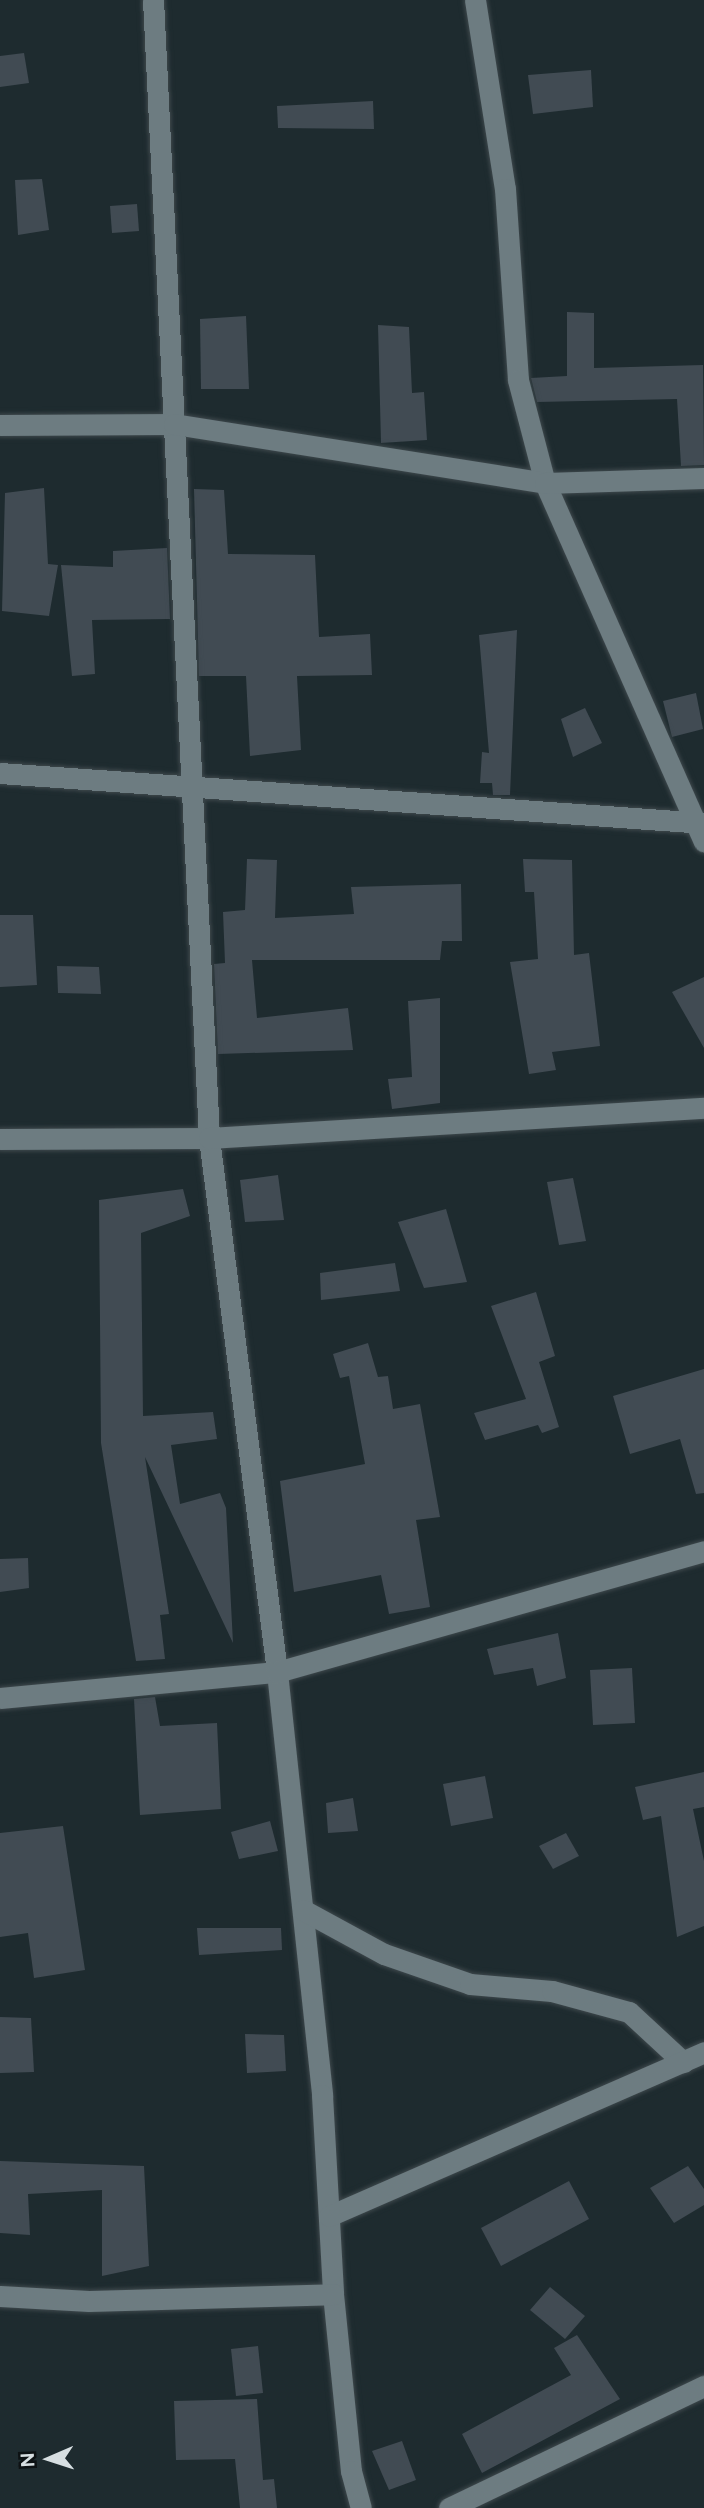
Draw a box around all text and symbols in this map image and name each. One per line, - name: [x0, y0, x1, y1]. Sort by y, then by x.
- north arrow: [14, 2424, 84, 2494]
- text: N: [16, 2452, 39, 2468]

